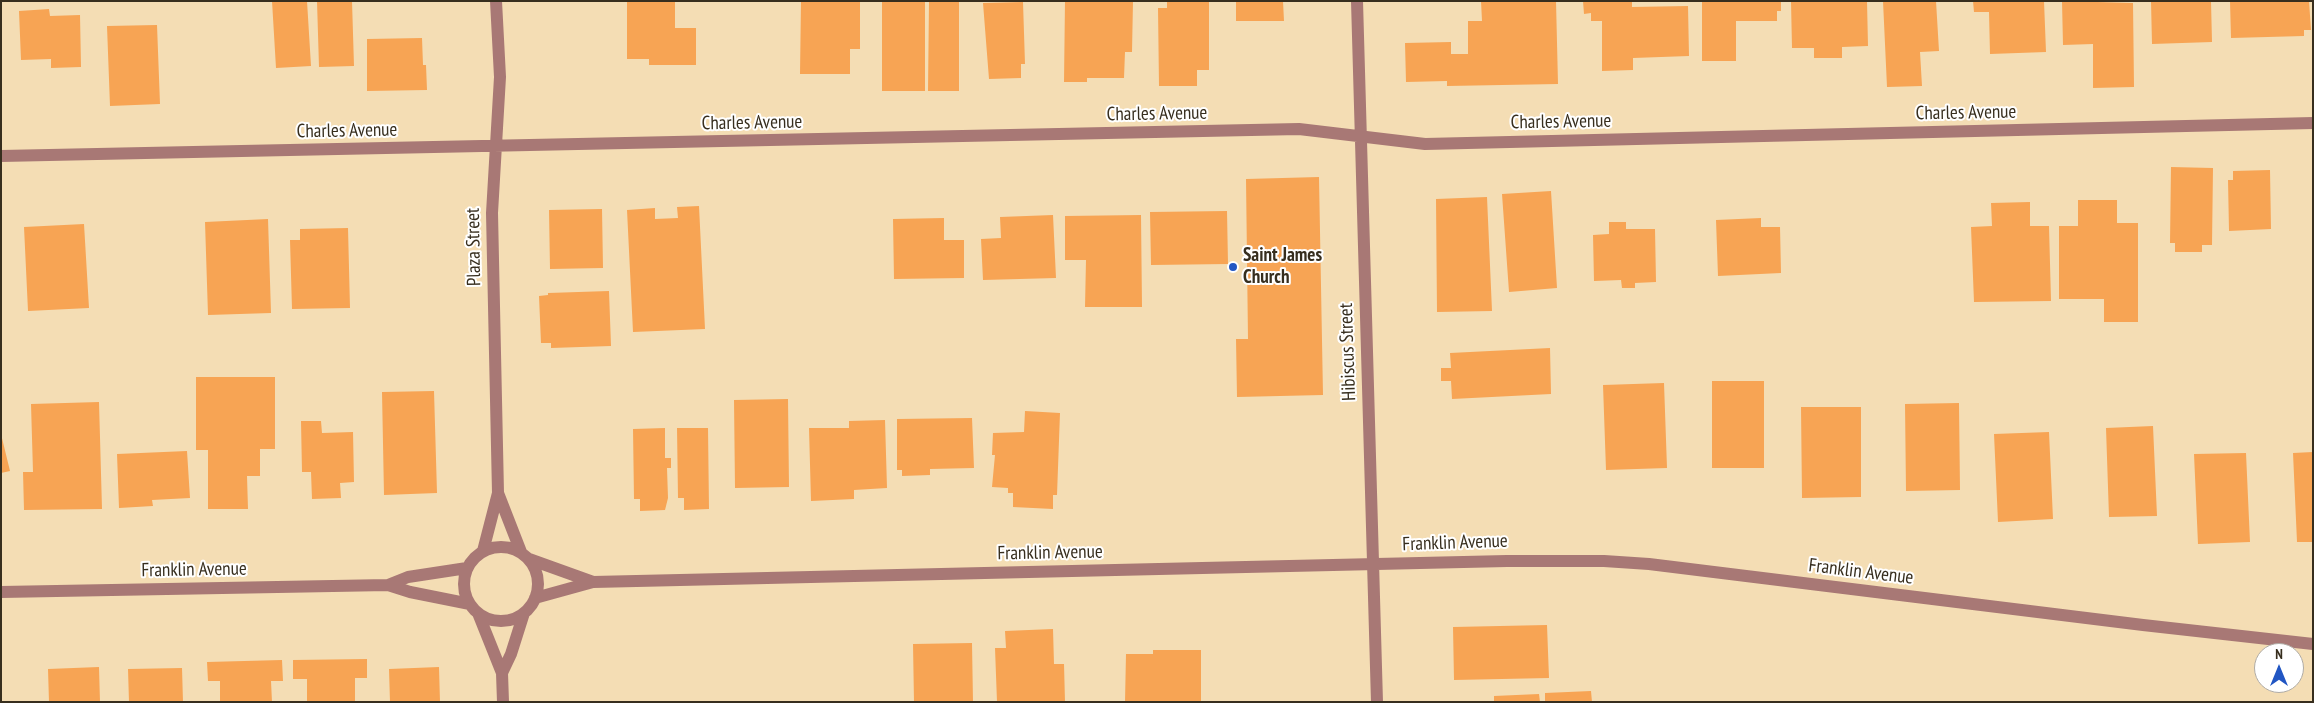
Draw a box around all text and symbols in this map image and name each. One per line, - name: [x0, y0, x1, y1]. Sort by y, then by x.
- street label: Charles Avenue: [1915, 101, 2017, 125]
- street label: Charles Avenue: [1106, 102, 1208, 126]
- street label: Charles Avenue: [1510, 110, 1612, 134]
- street label: Charles Avenue: [701, 111, 803, 135]
- street label: Charles Avenue: [296, 119, 398, 143]
- street label: Plaza Street: [462, 208, 486, 286]
- place label: Saint James Church: [1243, 245, 1322, 289]
- marker: Saint James Church: [1227, 261, 1239, 273]
- street label: Hibiscus Street: [1335, 303, 1361, 401]
- street label: Franklin Avenue: [1402, 530, 1508, 556]
- street label: Franklin Avenue: [997, 541, 1103, 565]
- street label: Franklin Avenue: [1807, 554, 1915, 590]
- street label: Franklin Avenue: [141, 558, 247, 582]
- north arrow: [2254, 643, 2304, 693]
- text: N: [2275, 645, 2283, 663]

